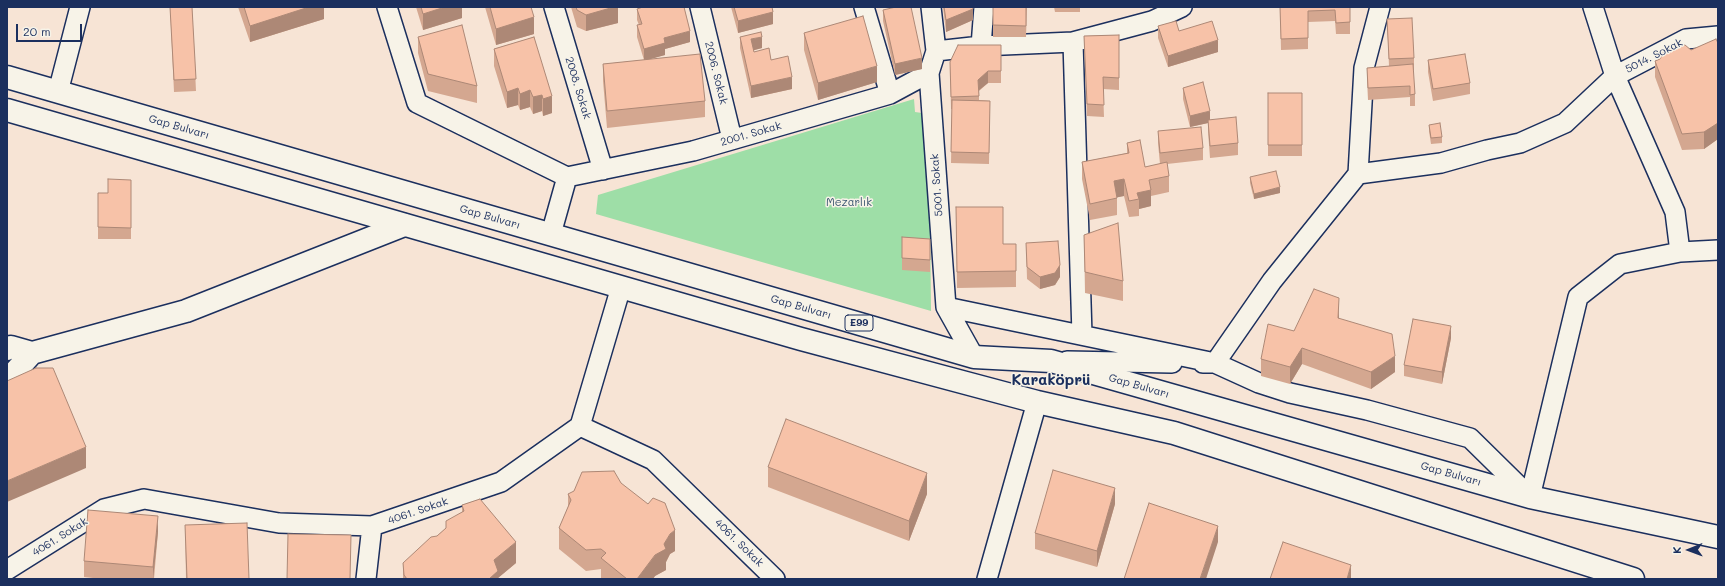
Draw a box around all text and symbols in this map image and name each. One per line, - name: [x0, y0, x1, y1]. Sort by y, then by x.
- scale bar: [18, 16, 84, 42]
- text: 20 m: [23, 23, 51, 39]
- street label: 5014. Sokak: [1623, 36, 1685, 76]
- street label: 2006. Sokak: [702, 40, 730, 106]
- street label: 2008. Sokak: [562, 55, 594, 121]
- street label: Gap Bulvarı: [147, 112, 211, 142]
- street label: 2001. Sokak: [719, 119, 783, 149]
- street label: 5001. Sokak: [928, 153, 946, 217]
- park label: Mezarlık: [826, 196, 872, 210]
- street label: Gap Bulvarı: [458, 202, 522, 232]
- street label: Gap Bulvarı: [769, 292, 833, 322]
- road number: E99: [845, 315, 873, 331]
- district label: Karaköprü: [1011, 371, 1091, 389]
- street label: Gap Bulvarı: [1107, 371, 1171, 401]
- street label: Gap Bulvarı: [1419, 459, 1483, 489]
- street label: 4061. Sokak: [386, 495, 450, 527]
- street label: 4061. Sokak: [30, 515, 90, 559]
- street label: 4061. Sokak: [712, 516, 766, 570]
- north arrow: [1669, 530, 1709, 570]
- text: K: [1669, 546, 1684, 554]

